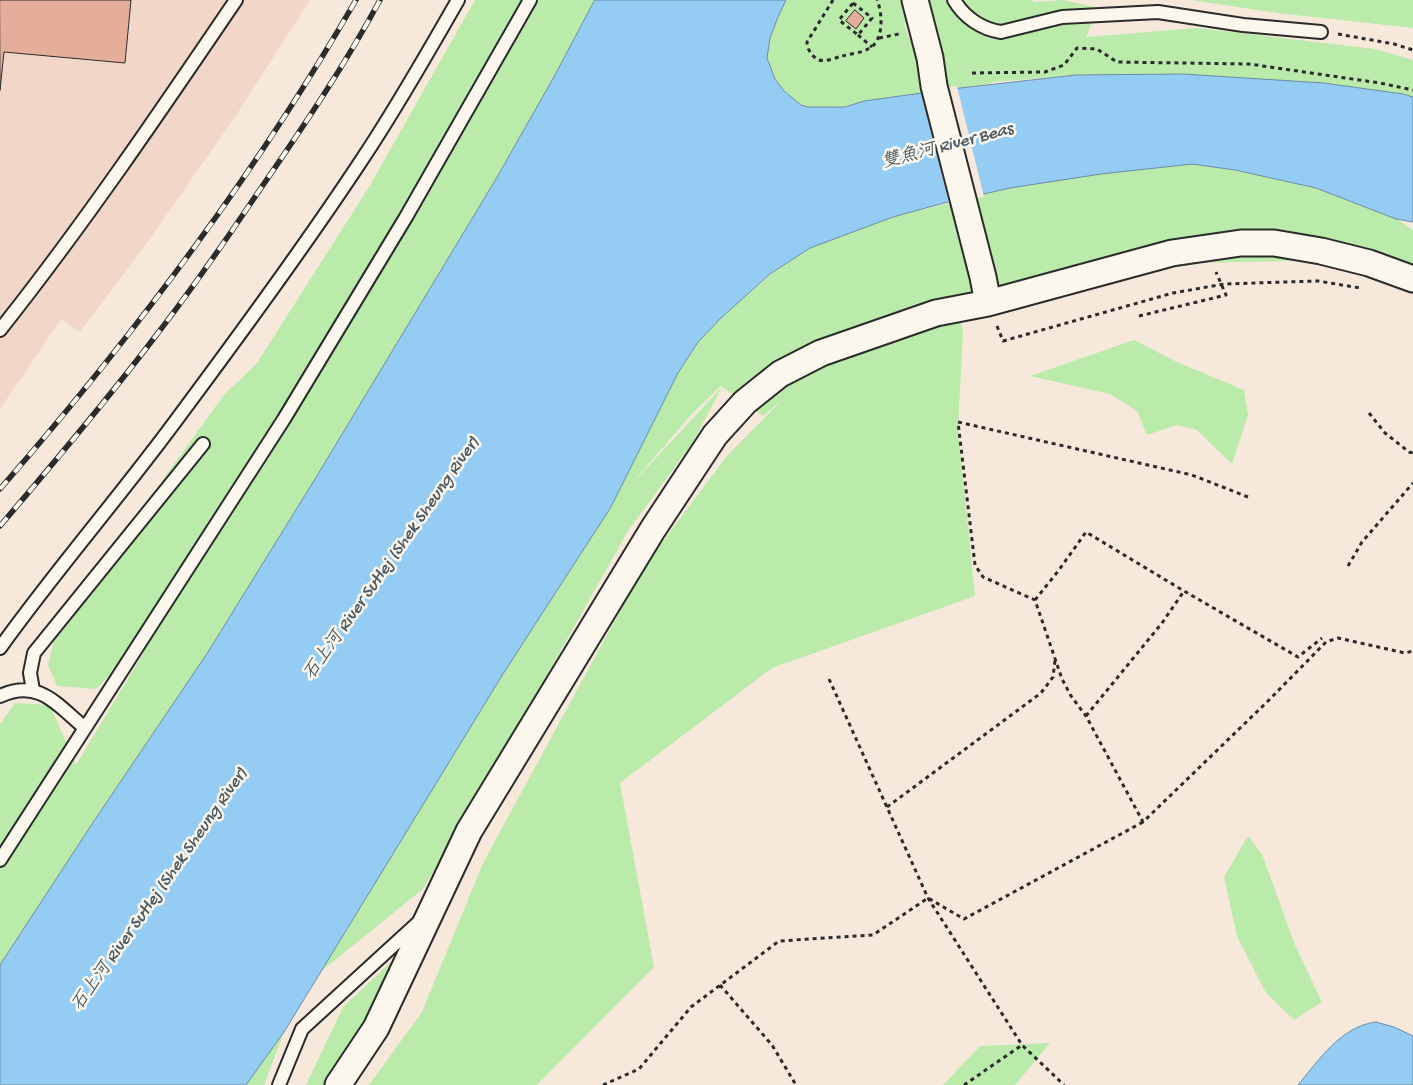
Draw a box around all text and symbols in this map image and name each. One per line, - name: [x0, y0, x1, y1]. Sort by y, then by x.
- water label: 雙魚河 River Beas: [880, 119, 1016, 175]
- water label: 石上河 River Sutlej (Shek Sheung River): [300, 433, 486, 685]
- water label: 石上河 River Sutlej (Shek Sheung River): [68, 764, 254, 1016]

